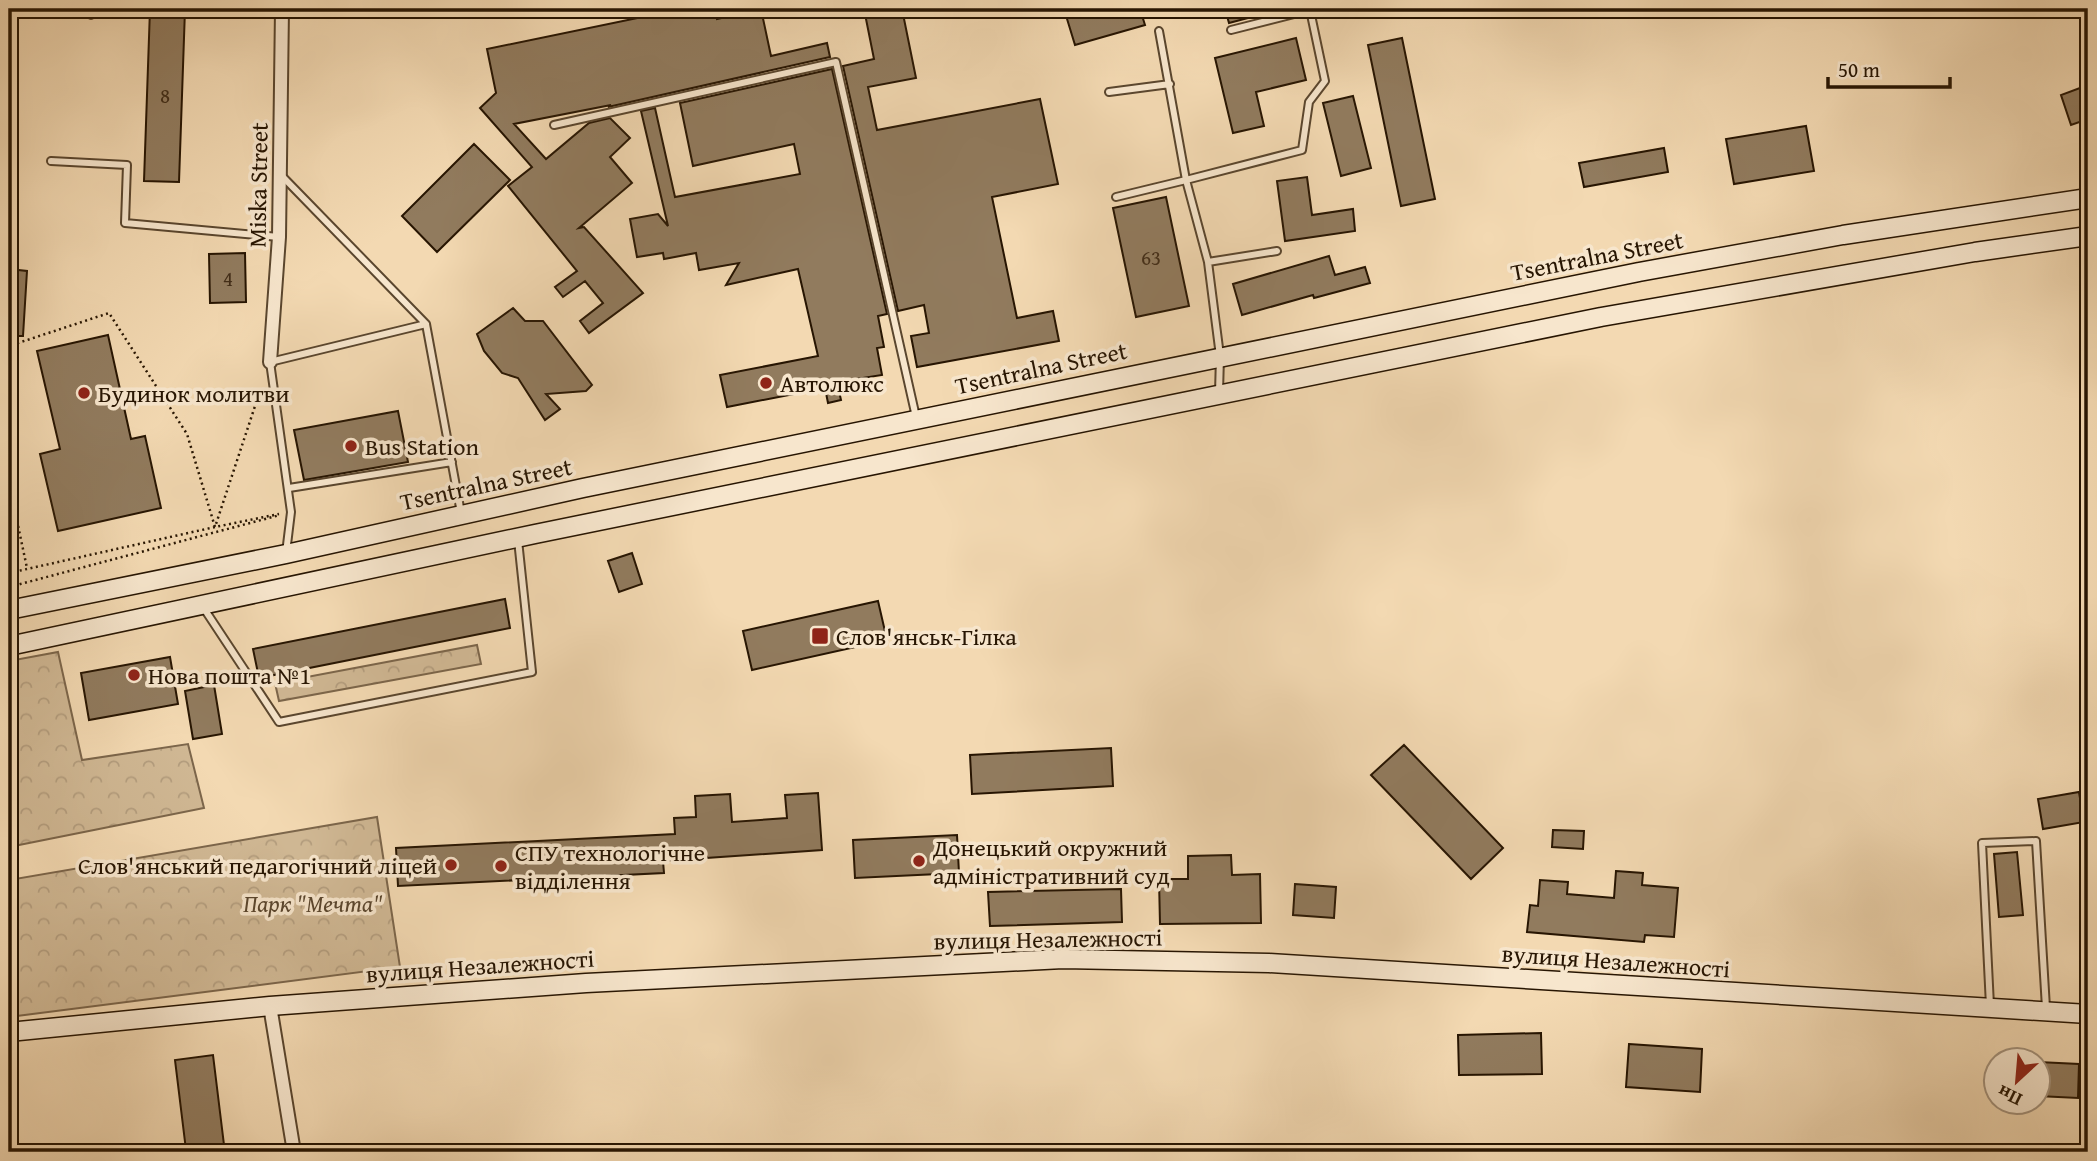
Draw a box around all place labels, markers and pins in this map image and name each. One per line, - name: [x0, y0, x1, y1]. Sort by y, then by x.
- place label: Автолюкс: [780, 366, 884, 401]
- marker: Автолюкс: [758, 375, 774, 391]
- place label: Будинок молитви: [98, 376, 290, 411]
- marker: Будинок молитви: [76, 385, 92, 401]
- place label: Bus Station: [365, 429, 479, 464]
- marker: Bus Station: [343, 438, 359, 454]
- place label: Слов'янськ-Гілка: [836, 619, 1017, 654]
- marker: Слов'янськ-Гілка: [810, 626, 830, 646]
- place label: Нова пошта №1: [148, 658, 311, 693]
- marker: Нова пошта №1: [126, 667, 142, 683]
- place label: Донецький окружний адміністративний суд: [932, 830, 1170, 893]
- place label: СПУ технологічне відділення: [515, 835, 705, 898]
- place label: Слов'янський педагогічний ліцей: [78, 848, 437, 883]
- marker: Донецький окружний адміністративний суд: [911, 853, 927, 869]
- marker: Слов'янський педагогічний ліцей: [443, 857, 459, 873]
- marker: СПУ технологічне відділення: [493, 858, 509, 874]

